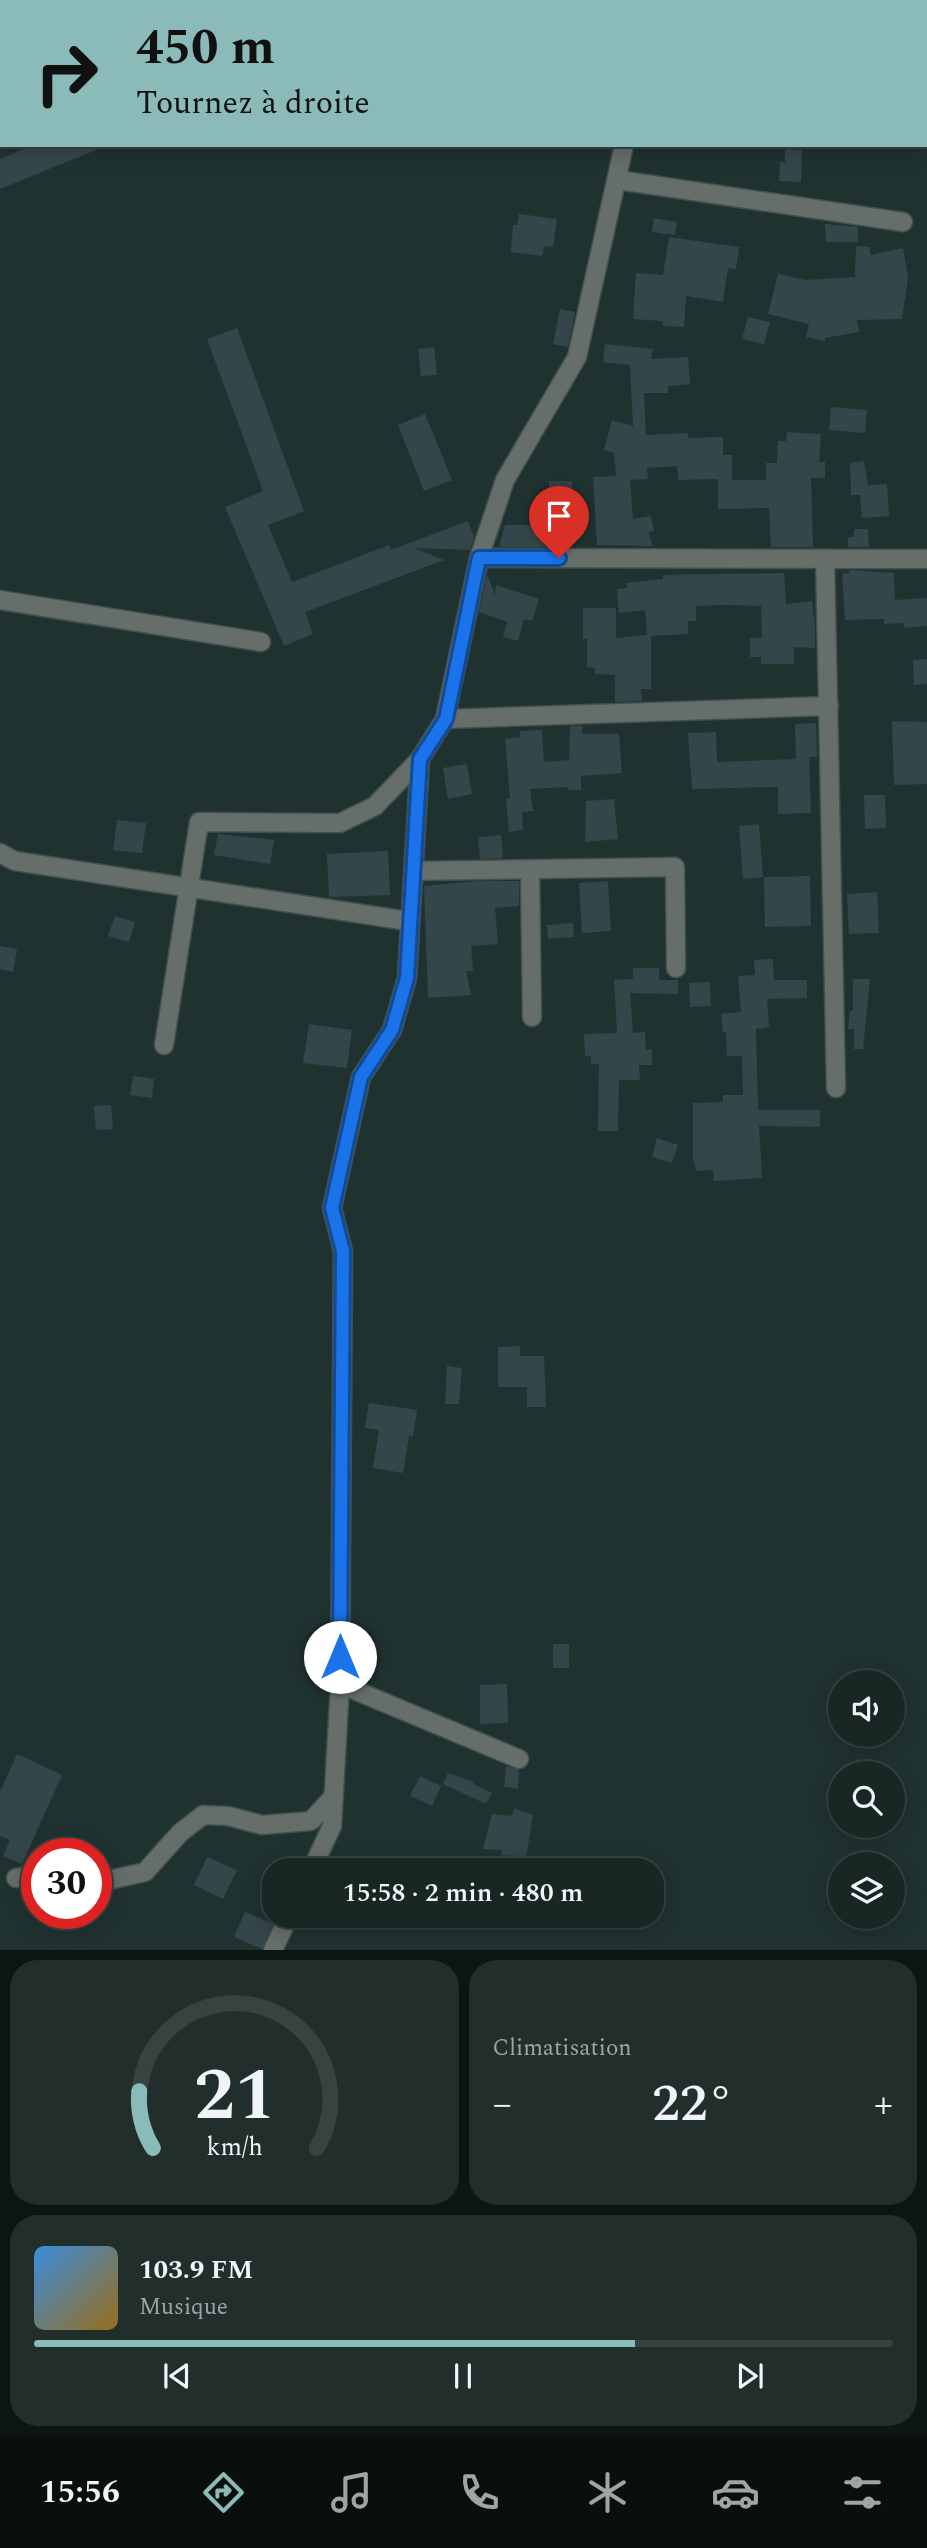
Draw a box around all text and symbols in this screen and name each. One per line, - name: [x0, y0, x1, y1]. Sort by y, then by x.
- text: 450 m: [136, 11, 275, 86]
- icon: right: [21, 28, 112, 119]
- text: Tournez à droite: [136, 79, 370, 128]
- pin: [529, 486, 589, 558]
- icon: arrive: [540, 497, 578, 535]
- position arrow: [303, 1620, 377, 1694]
- map controls: [828, 1670, 905, 1929]
- button: sound: [828, 1670, 905, 1747]
- button: search: [828, 1761, 905, 1838]
- speed limit sign: 30: [21, 1838, 112, 1929]
- button: layers: [828, 1852, 905, 1929]
- text: 15:58 · 2 min · 480 m: [343, 1873, 583, 1913]
- text: Climatisation: [493, 2031, 632, 2066]
- text: 21: [193, 2042, 275, 2153]
- text: 22°: [652, 2065, 734, 2144]
- text: −: [493, 2076, 512, 2134]
- text: +: [874, 2076, 893, 2134]
- text: km/h: [206, 2129, 262, 2167]
- text: 103.9 FM: [139, 2250, 253, 2290]
- text: Musique: [139, 2290, 228, 2325]
- icon: previous: [158, 2357, 196, 2395]
- icon: pause: [444, 2357, 482, 2395]
- icon: next: [731, 2357, 769, 2395]
- text: 15:56: [39, 2468, 120, 2517]
- icon: directions: [199, 2468, 248, 2517]
- icon: music: [327, 2468, 376, 2517]
- icon: phone: [455, 2468, 504, 2517]
- icon: climate: [583, 2468, 632, 2517]
- icon: car: [711, 2468, 760, 2517]
- icon: filters: [838, 2468, 887, 2517]

